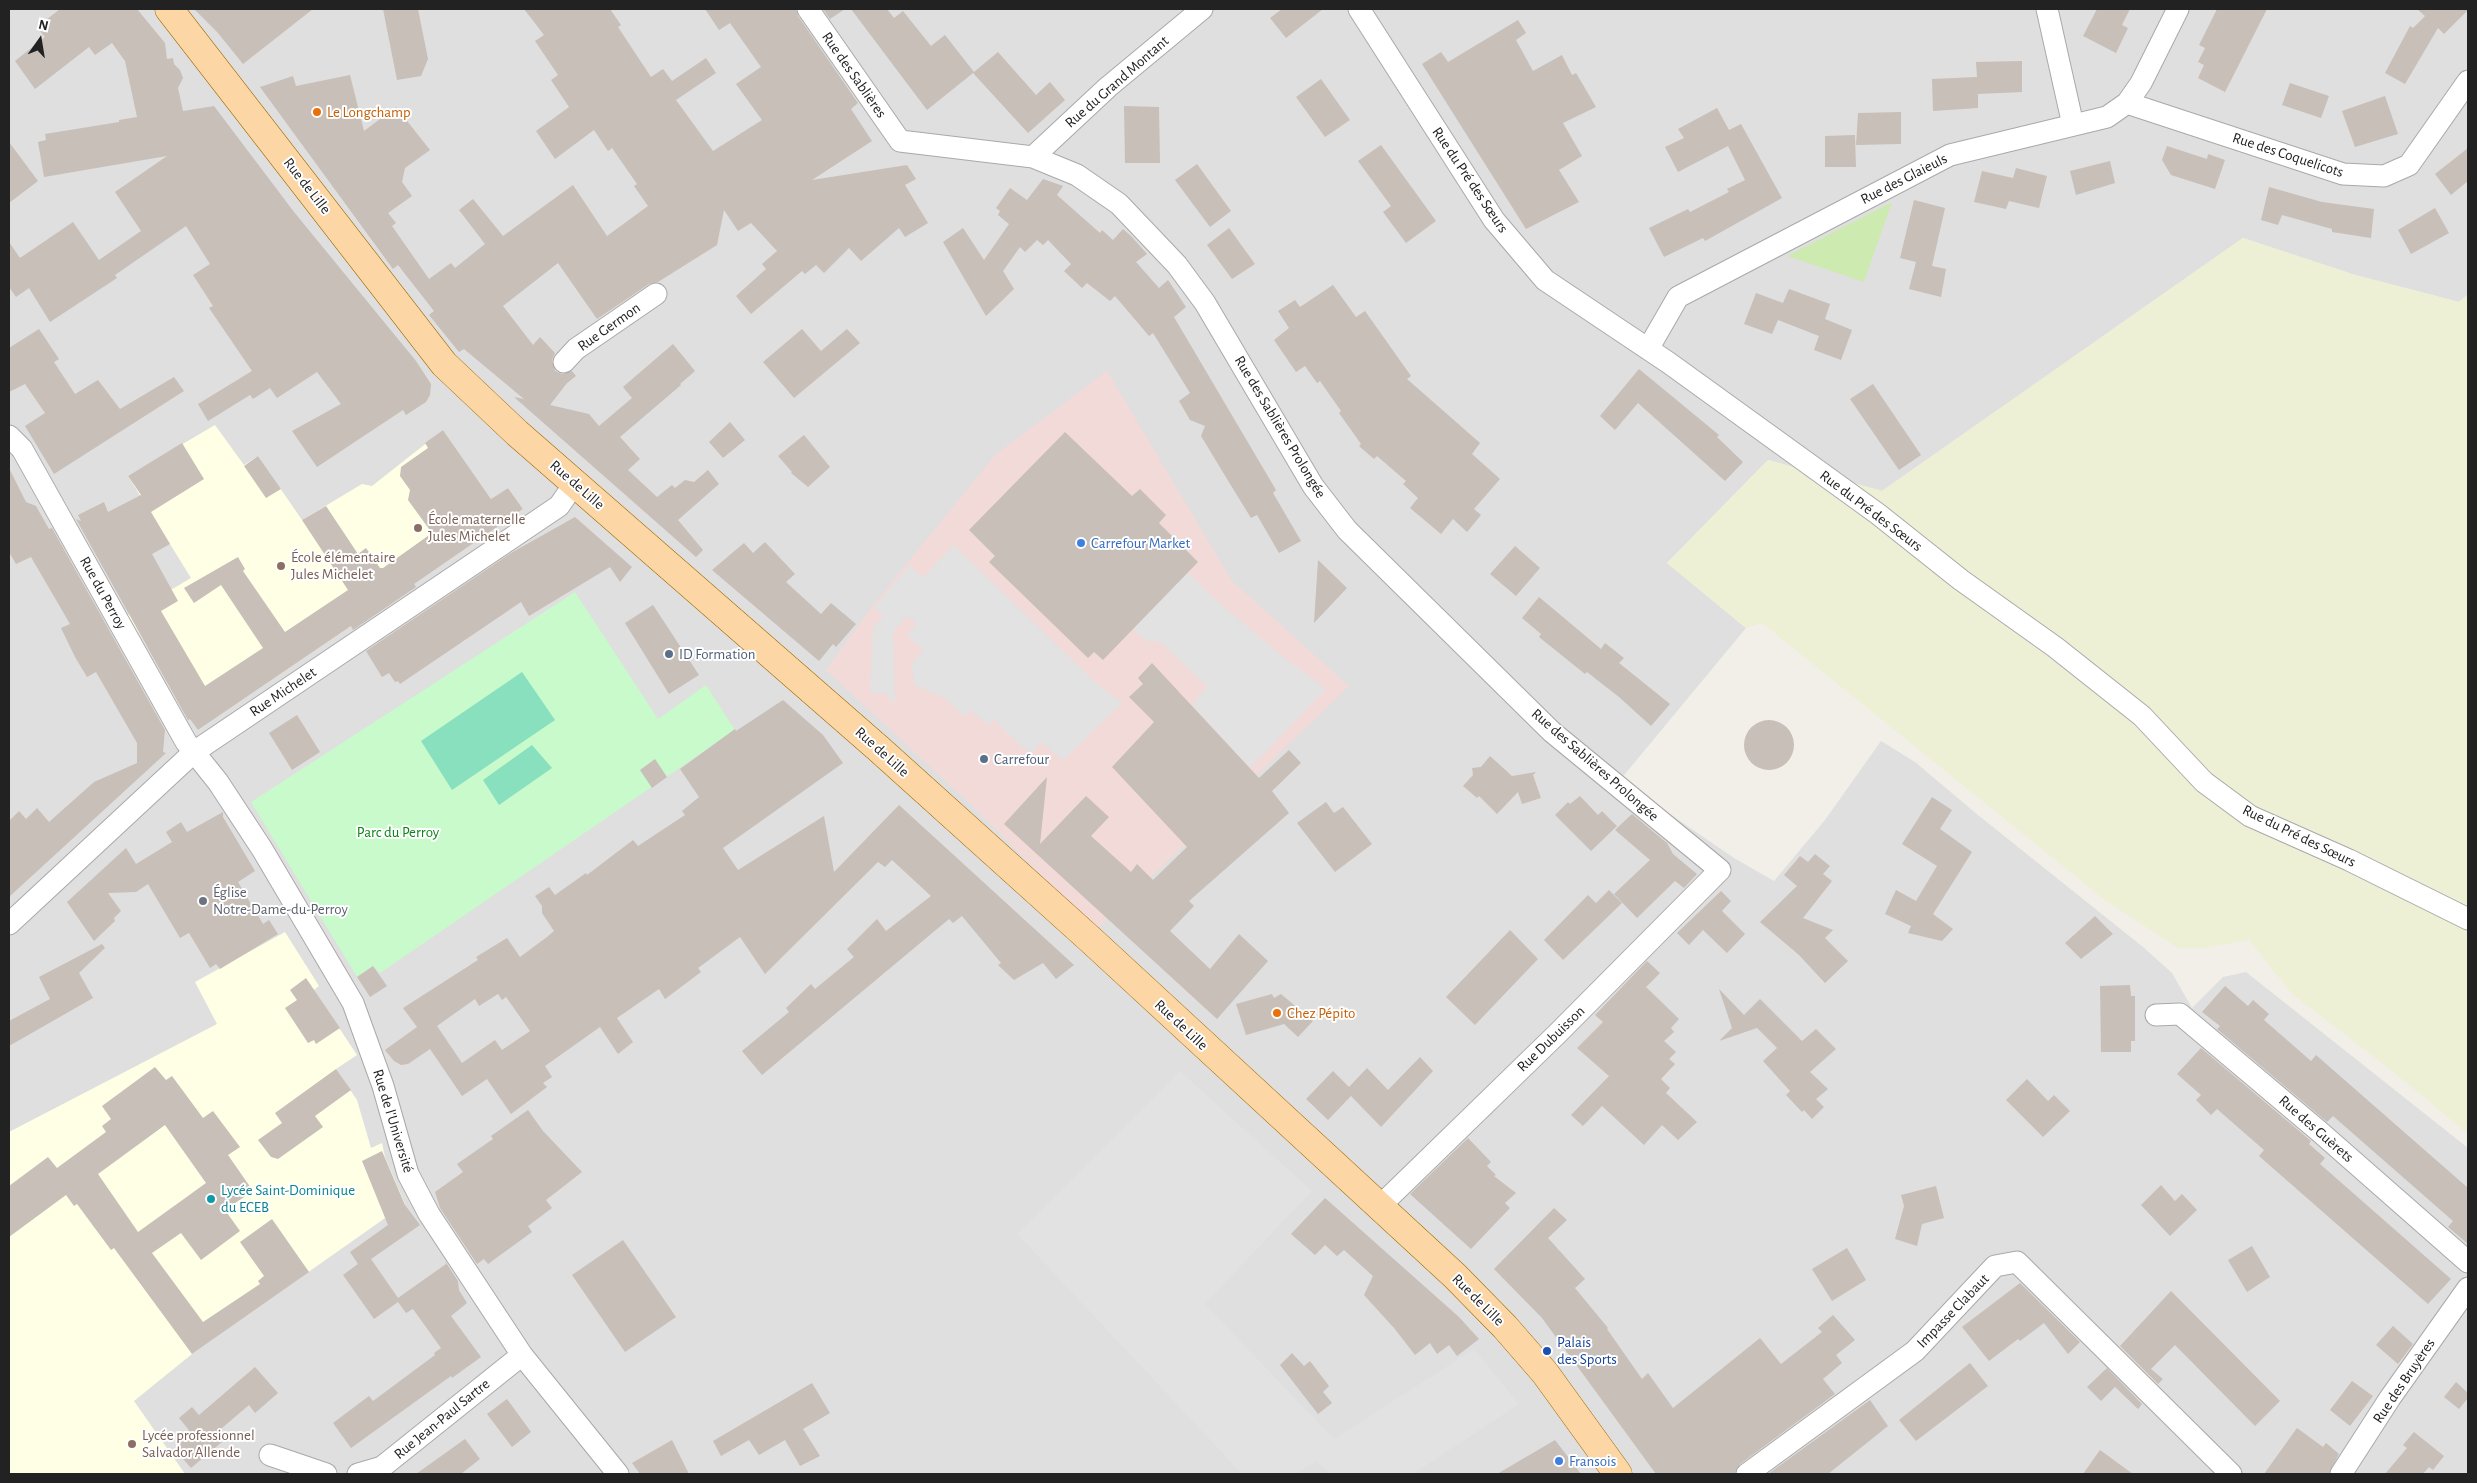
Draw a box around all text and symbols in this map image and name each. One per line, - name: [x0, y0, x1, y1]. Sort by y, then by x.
- north arrow: [15, 15, 65, 65]
- text: N: [37, 17, 50, 33]
- street label: Rue des Sablières: [818, 29, 890, 121]
- street label: Rue du Grand Montant: [1061, 32, 1173, 132]
- place label: Le Longchamp: [327, 103, 411, 121]
- marker: Le Longchamp: [311, 106, 323, 118]
- street label: Rue du Pré des Sœurs: [1428, 124, 1512, 236]
- street label: Rue des Coquelicots: [2230, 129, 2346, 181]
- street label: Rue des Glaieuls: [1858, 149, 1950, 209]
- street label: Rue de Lille: [279, 154, 335, 218]
- street label: Rue Germon: [574, 299, 644, 355]
- street label: Rue des Sablières Prolongée: [1230, 353, 1330, 501]
- street label: Rue de Lille: [546, 456, 608, 514]
- street label: Rue du Pré des Sœurs: [1816, 467, 1926, 555]
- place label: École maternelle Jules Michelet: [428, 510, 525, 545]
- marker: École maternelle Jules Michelet: [412, 522, 424, 534]
- place label: Carrefour Market: [1091, 534, 1190, 552]
- marker: Carrefour Market: [1075, 537, 1087, 549]
- place label: École élémentaire Jules Michelet: [291, 548, 395, 583]
- street label: Rue du Perroy: [76, 554, 130, 632]
- marker: École élémentaire Jules Michelet: [275, 560, 287, 572]
- place label: ID Formation: [679, 645, 756, 663]
- marker: ID Formation: [663, 648, 675, 660]
- street label: Rue Michelet: [246, 663, 320, 721]
- street label: Rue des Sablières Prolongée: [1528, 705, 1662, 825]
- street label: Rue de Lille: [851, 723, 913, 781]
- place label: Carrefour: [994, 750, 1049, 768]
- marker: Carrefour: [978, 753, 990, 765]
- street label: Rue du Pré des Sœurs: [2239, 801, 2359, 871]
- park label: Parc du Perroy: [357, 823, 439, 841]
- place label: Église Notre-Dame-du-Perroy: [213, 883, 348, 918]
- marker: Église Notre-Dame-du-Perroy: [197, 895, 209, 907]
- street label: Rue de Lille: [1151, 996, 1211, 1054]
- street label: Rue Dubuisson: [1513, 1002, 1589, 1076]
- place label: Chez Pépito: [1287, 1004, 1355, 1022]
- marker: Chez Pépito: [1271, 1007, 1283, 1019]
- street label: Rue de l'Université: [369, 1067, 417, 1175]
- street label: Rue des Guèrets: [2275, 1092, 2357, 1166]
- place label: Lycée Saint-Dominique du ECEB: [221, 1181, 355, 1216]
- marker: Lycée Saint-Dominique du ECEB: [205, 1193, 217, 1205]
- street label: Rue de Lille: [1448, 1270, 1508, 1330]
- street label: Impasse Clabaut: [1913, 1270, 1993, 1352]
- place label: Palais des Sports: [1557, 1333, 1617, 1368]
- street label: Rue des Bruyères: [2369, 1335, 2439, 1427]
- marker: Palais des Sports: [1541, 1345, 1553, 1357]
- street label: Rue Jean-Paul Sartre: [390, 1375, 494, 1463]
- place label: Lycée professionnel Salvador Allende: [142, 1426, 255, 1461]
- marker: Lycée professionnel Salvador Allende: [126, 1438, 138, 1450]
- place label: Fransois: [1569, 1452, 1616, 1470]
- marker: Fransois: [1553, 1455, 1565, 1467]

